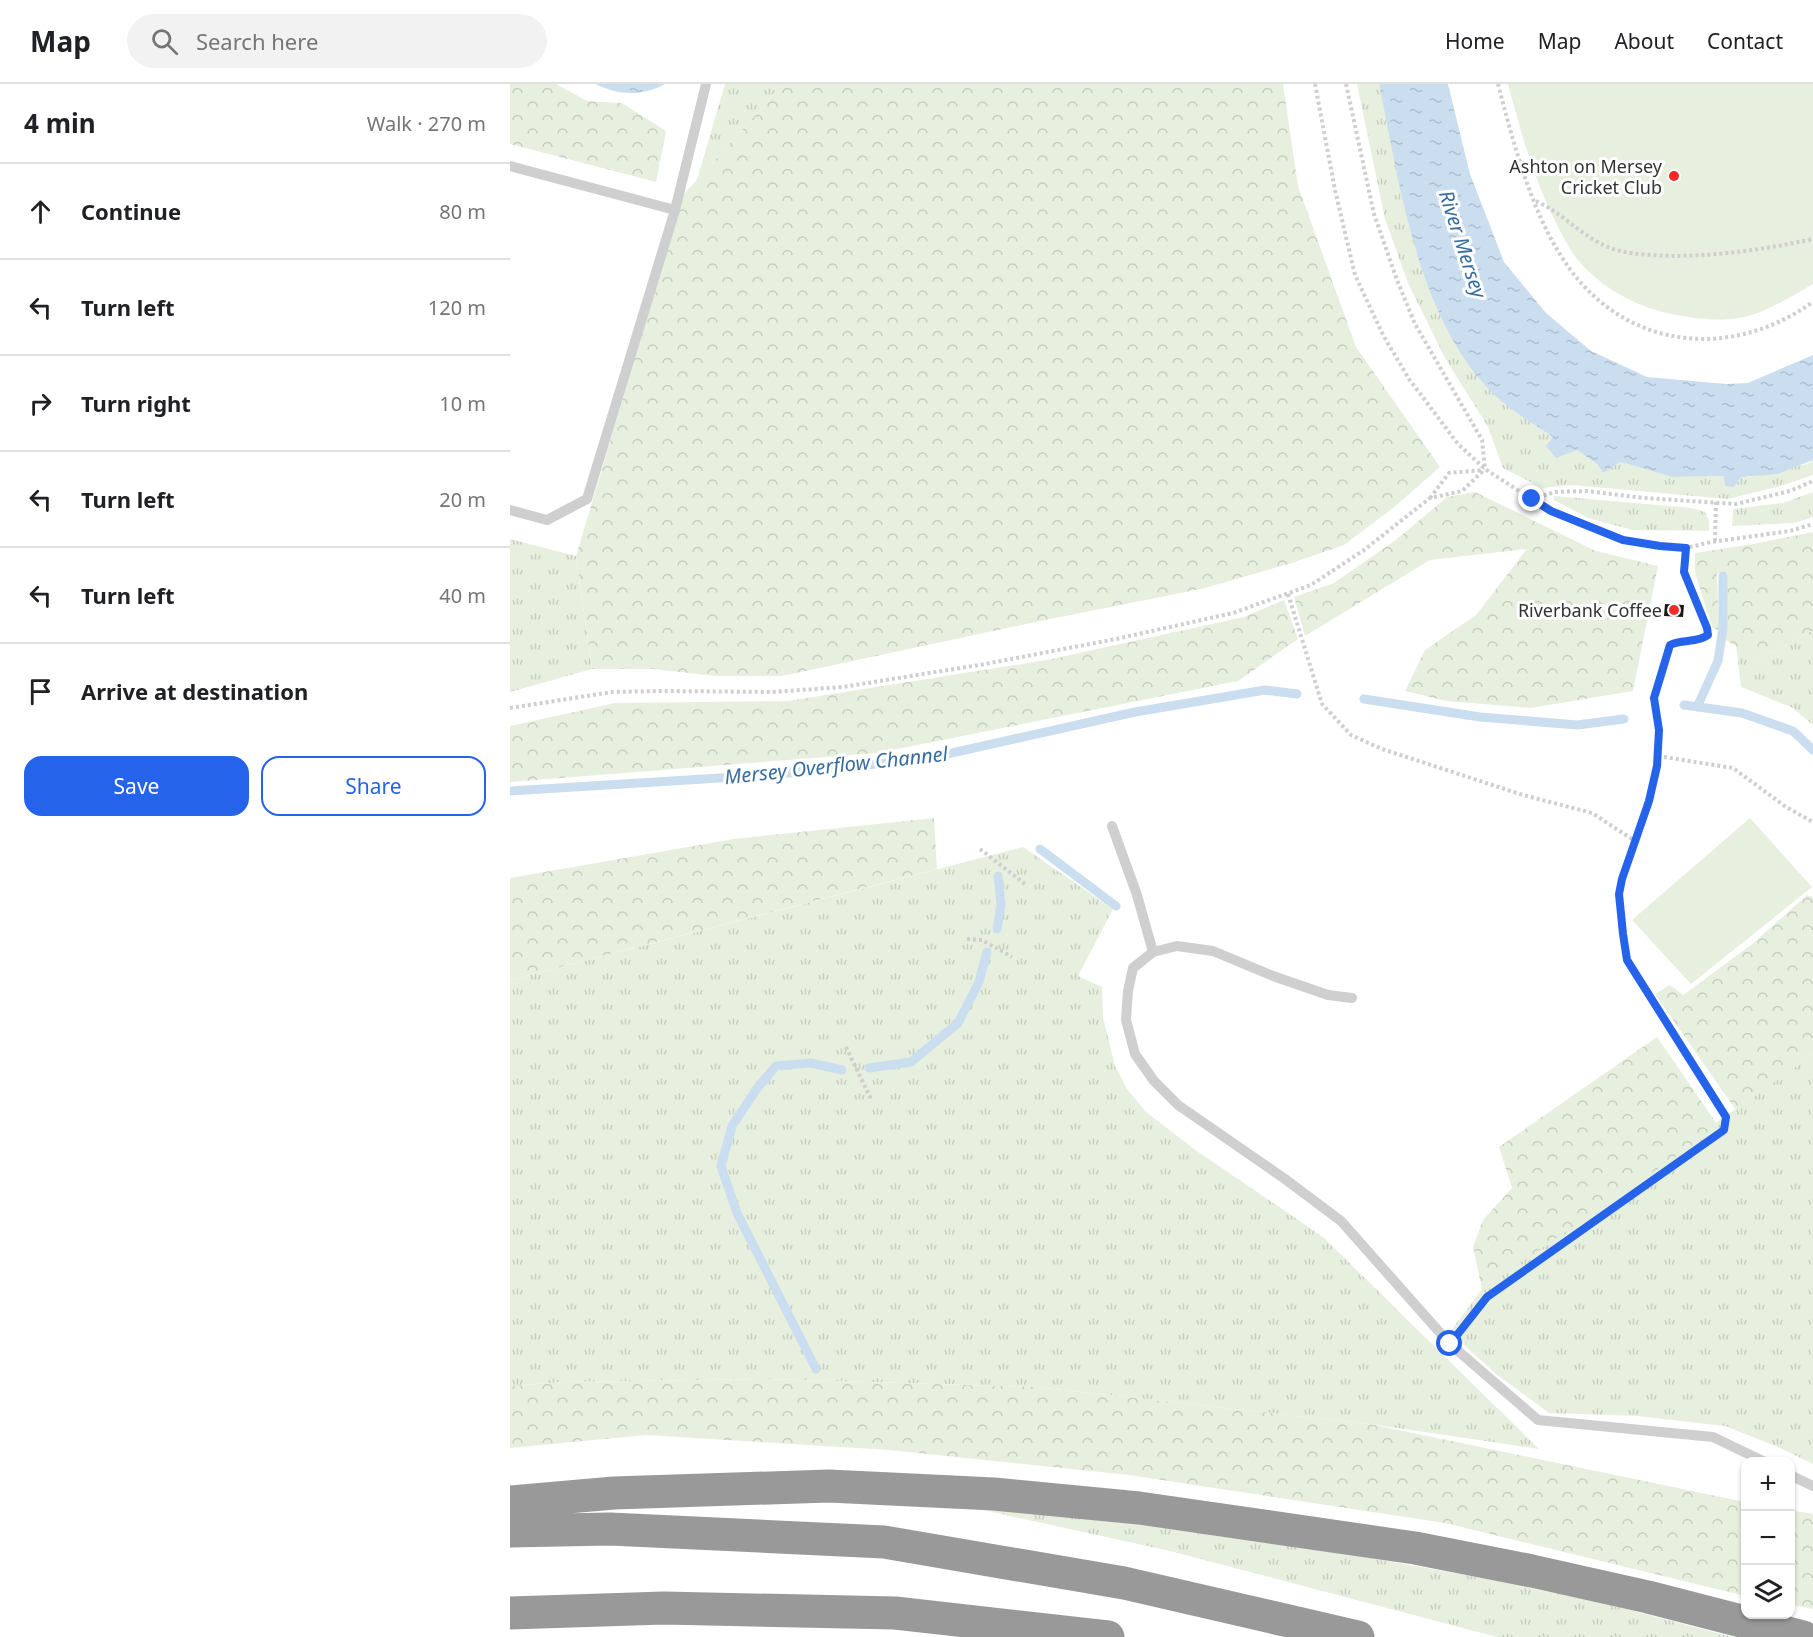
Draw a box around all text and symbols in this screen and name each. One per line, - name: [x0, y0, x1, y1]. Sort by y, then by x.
- search box: [127, 14, 547, 68]
- text: Map: [30, 22, 91, 60]
- icon: search: [148, 25, 181, 58]
- text: Search here: [196, 26, 318, 56]
- text: Home: [1445, 27, 1505, 55]
- text: Map: [1538, 27, 1581, 55]
- text: About: [1614, 27, 1674, 55]
- text: Contact: [1707, 27, 1783, 55]
- text: 4 min: [24, 105, 96, 141]
- text: Walk · 270 m: [367, 110, 486, 137]
- place label: Ashton on Mersey Cricket Club: [1509, 154, 1663, 199]
- marker: Ashton on Mersey Cricket Club: [1667, 169, 1681, 183]
- water label: River Mersey: [1433, 187, 1494, 303]
- icon: ahead: [24, 195, 57, 228]
- text: Continue: [81, 196, 181, 226]
- text: 80 m: [439, 198, 486, 225]
- icon: left: [24, 291, 57, 324]
- text: Turn left: [81, 292, 175, 322]
- text: 120 m: [428, 294, 486, 321]
- icon: right: [24, 387, 57, 420]
- text: Turn right: [81, 388, 191, 418]
- text: 10 m: [439, 390, 486, 417]
- icon: left: [24, 483, 57, 516]
- text: Turn left: [81, 484, 175, 514]
- route end: [1518, 485, 1544, 511]
- text: 20 m: [439, 486, 486, 513]
- icon: left: [24, 579, 57, 612]
- text: Turn left: [81, 580, 175, 610]
- text: 40 m: [439, 582, 486, 609]
- place label: Riverbank Coffee: [1518, 598, 1662, 622]
- marker: Riverbank Coffee: [1667, 603, 1681, 617]
- icon: arrive: [24, 675, 57, 708]
- text: Arrive at destination: [81, 676, 308, 706]
- water label: Mersey Overflow Channel: [723, 740, 950, 790]
- button: Save: [24, 756, 249, 816]
- button: Share: [261, 756, 486, 816]
- route start: [1436, 1330, 1462, 1356]
- map controls: [1741, 1457, 1795, 1619]
- button: +: [1741, 1457, 1795, 1511]
- button: −: [1741, 1511, 1795, 1565]
- button: layers: [1741, 1565, 1795, 1619]

